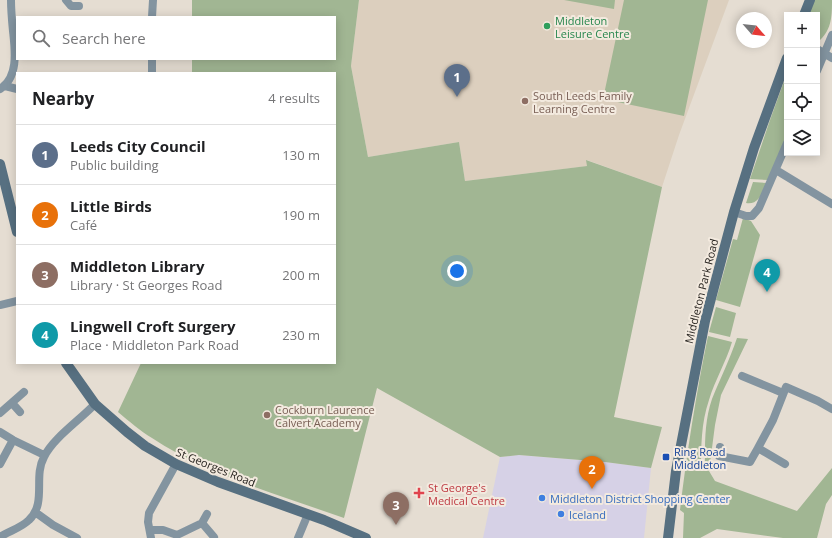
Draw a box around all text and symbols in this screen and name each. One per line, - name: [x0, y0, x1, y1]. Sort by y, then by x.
- north arrow: [736, 12, 772, 48]
- map controls: [784, 12, 820, 156]
- button: +: [784, 12, 820, 48]
- place label: Middleton Leisure Centre: [555, 13, 630, 41]
- search box: [16, 16, 336, 60]
- marker: Middleton Leisure Centre: [542, 21, 552, 31]
- icon: search: [30, 27, 52, 49]
- text: Search here: [62, 28, 146, 48]
- button: −: [784, 48, 820, 84]
- pin: 1: [444, 64, 470, 97]
- button: locate: [784, 84, 820, 120]
- text: Nearby: [32, 87, 94, 110]
- place label: South Leeds Family Learning Centre: [533, 88, 632, 116]
- text: 4 results: [268, 89, 320, 107]
- marker: South Leeds Family Learning Centre: [520, 96, 530, 106]
- button: layers: [784, 120, 820, 156]
- text: Leeds City Council: [70, 136, 206, 156]
- text: 1: [41, 146, 49, 164]
- text: 130 m: [282, 146, 320, 164]
- text: Public building: [70, 156, 159, 174]
- text: Little Birds: [70, 196, 152, 216]
- text: 2: [41, 206, 49, 224]
- text: 190 m: [282, 206, 320, 224]
- text: Café: [70, 216, 97, 234]
- street label: Middleton Park Road: [681, 237, 721, 345]
- text: Middleton Library: [70, 256, 204, 276]
- pin: 4: [754, 259, 780, 292]
- your location: [447, 261, 467, 281]
- text: 3: [41, 266, 49, 284]
- text: 200 m: [282, 266, 320, 284]
- text: Library · St Georges Road: [70, 276, 223, 294]
- text: Lingwell Croft Surgery: [70, 316, 236, 336]
- text: 4: [41, 326, 49, 344]
- text: 230 m: [282, 326, 320, 344]
- text: Place · Middleton Park Road: [70, 336, 239, 354]
- place label: Cockburn Laurence Calvert Academy: [275, 402, 375, 430]
- marker: Cockburn Laurence Calvert Academy: [262, 410, 272, 420]
- street label: St Georges Road: [174, 444, 258, 490]
- place label: Ring Road Middleton: [674, 444, 726, 472]
- marker: Ring Road Middleton: [661, 452, 671, 462]
- pin: 2: [579, 456, 605, 489]
- place label: St George's Medical Centre: [428, 480, 505, 508]
- marker: St George's Medical Centre: [413, 487, 425, 499]
- place label: Middleton District Shopping Center: [550, 491, 731, 506]
- pin: 3: [383, 492, 409, 525]
- marker: Middleton District Shopping Center: [537, 493, 547, 503]
- place label: Iceland: [569, 507, 606, 522]
- marker: Iceland: [556, 509, 566, 519]

